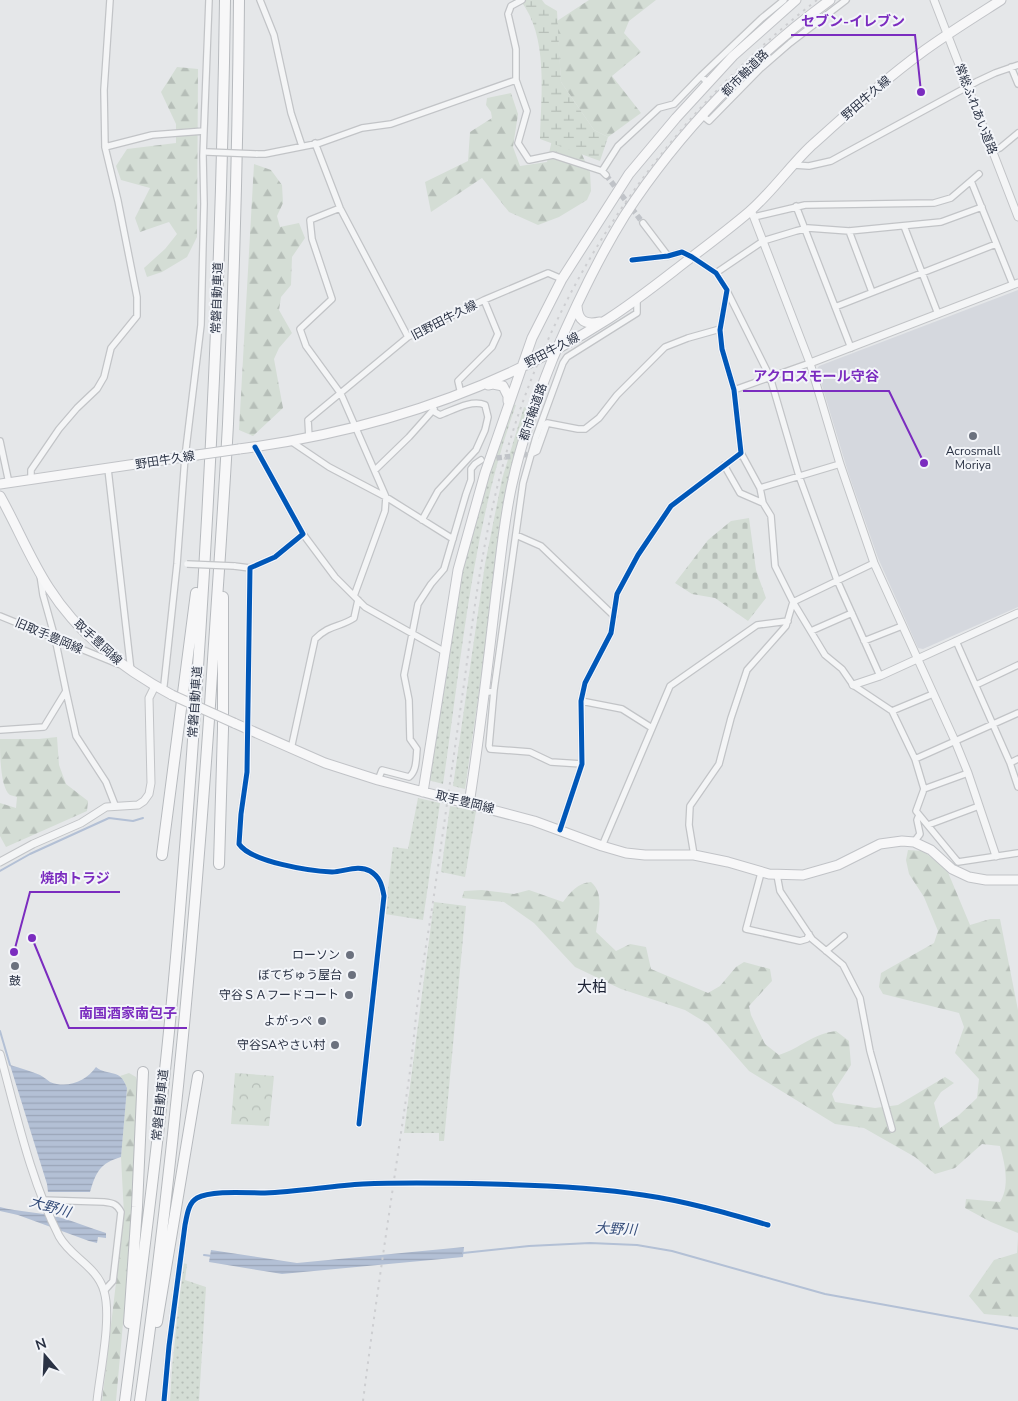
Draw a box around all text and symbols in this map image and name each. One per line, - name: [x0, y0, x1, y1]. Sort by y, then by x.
- callout: セブン-イレブン: [791, 6, 915, 35]
- text: セブン-イレブン: [801, 12, 905, 31]
- street label: 都市軸道路: [718, 46, 772, 100]
- street label: 常総ふれあい道路: [951, 61, 1001, 157]
- street label: 野田牛久線: [838, 72, 894, 124]
- street label: 常磐自動車道: [208, 262, 226, 334]
- street label: 旧野田牛久線: [408, 297, 480, 343]
- street label: 野田牛久線: [522, 329, 582, 371]
- callout: アクロスモール守谷: [743, 362, 889, 391]
- text: アクロスモール守谷: [753, 367, 880, 386]
- street label: 都市軸道路: [516, 381, 550, 443]
- marker: Acrosmall Moriya: [967, 430, 979, 442]
- place label: Acrosmall Moriya: [946, 443, 1001, 473]
- street label: 野田牛久線: [134, 447, 196, 473]
- street label: 旧取手豊岡線: [13, 615, 85, 657]
- street label: 取手豊岡線: [71, 616, 125, 668]
- street label: 常磐自動車道: [185, 666, 205, 738]
- street label: 取手豊岡線: [434, 787, 496, 817]
- callout: 焼肉トラジ: [30, 863, 120, 892]
- text: 焼肉トラジ: [40, 869, 110, 888]
- place label: ローソン: [292, 947, 340, 963]
- marker: ローソン: [344, 949, 356, 961]
- marker: 鼓: [9, 960, 21, 972]
- place label: ぼてぢゅう屋台: [258, 967, 342, 983]
- marker: ぼてぢゅう屋台: [346, 969, 358, 981]
- place label: 鼓: [9, 973, 21, 989]
- district label: 大柏: [577, 977, 607, 997]
- place label: 守谷ＳＡフードコート: [219, 987, 339, 1003]
- marker: 守谷ＳＡフードコート: [343, 989, 355, 1001]
- callout: 南国酒家南包子: [69, 999, 187, 1028]
- text: 南国酒家南包子: [79, 1004, 177, 1023]
- place label: よがっぺ: [264, 1013, 312, 1029]
- marker: よがっぺ: [316, 1015, 328, 1027]
- place label: 守谷SAやさい村: [237, 1037, 326, 1053]
- marker: 守谷SAやさい村: [329, 1039, 341, 1051]
- street label: 常磐自動車道: [148, 1068, 172, 1142]
- water label: 大野川: [27, 1192, 75, 1222]
- water label: 大野川: [595, 1218, 639, 1240]
- north arrow: [20, 1331, 70, 1381]
- text: N: [33, 1333, 49, 1355]

